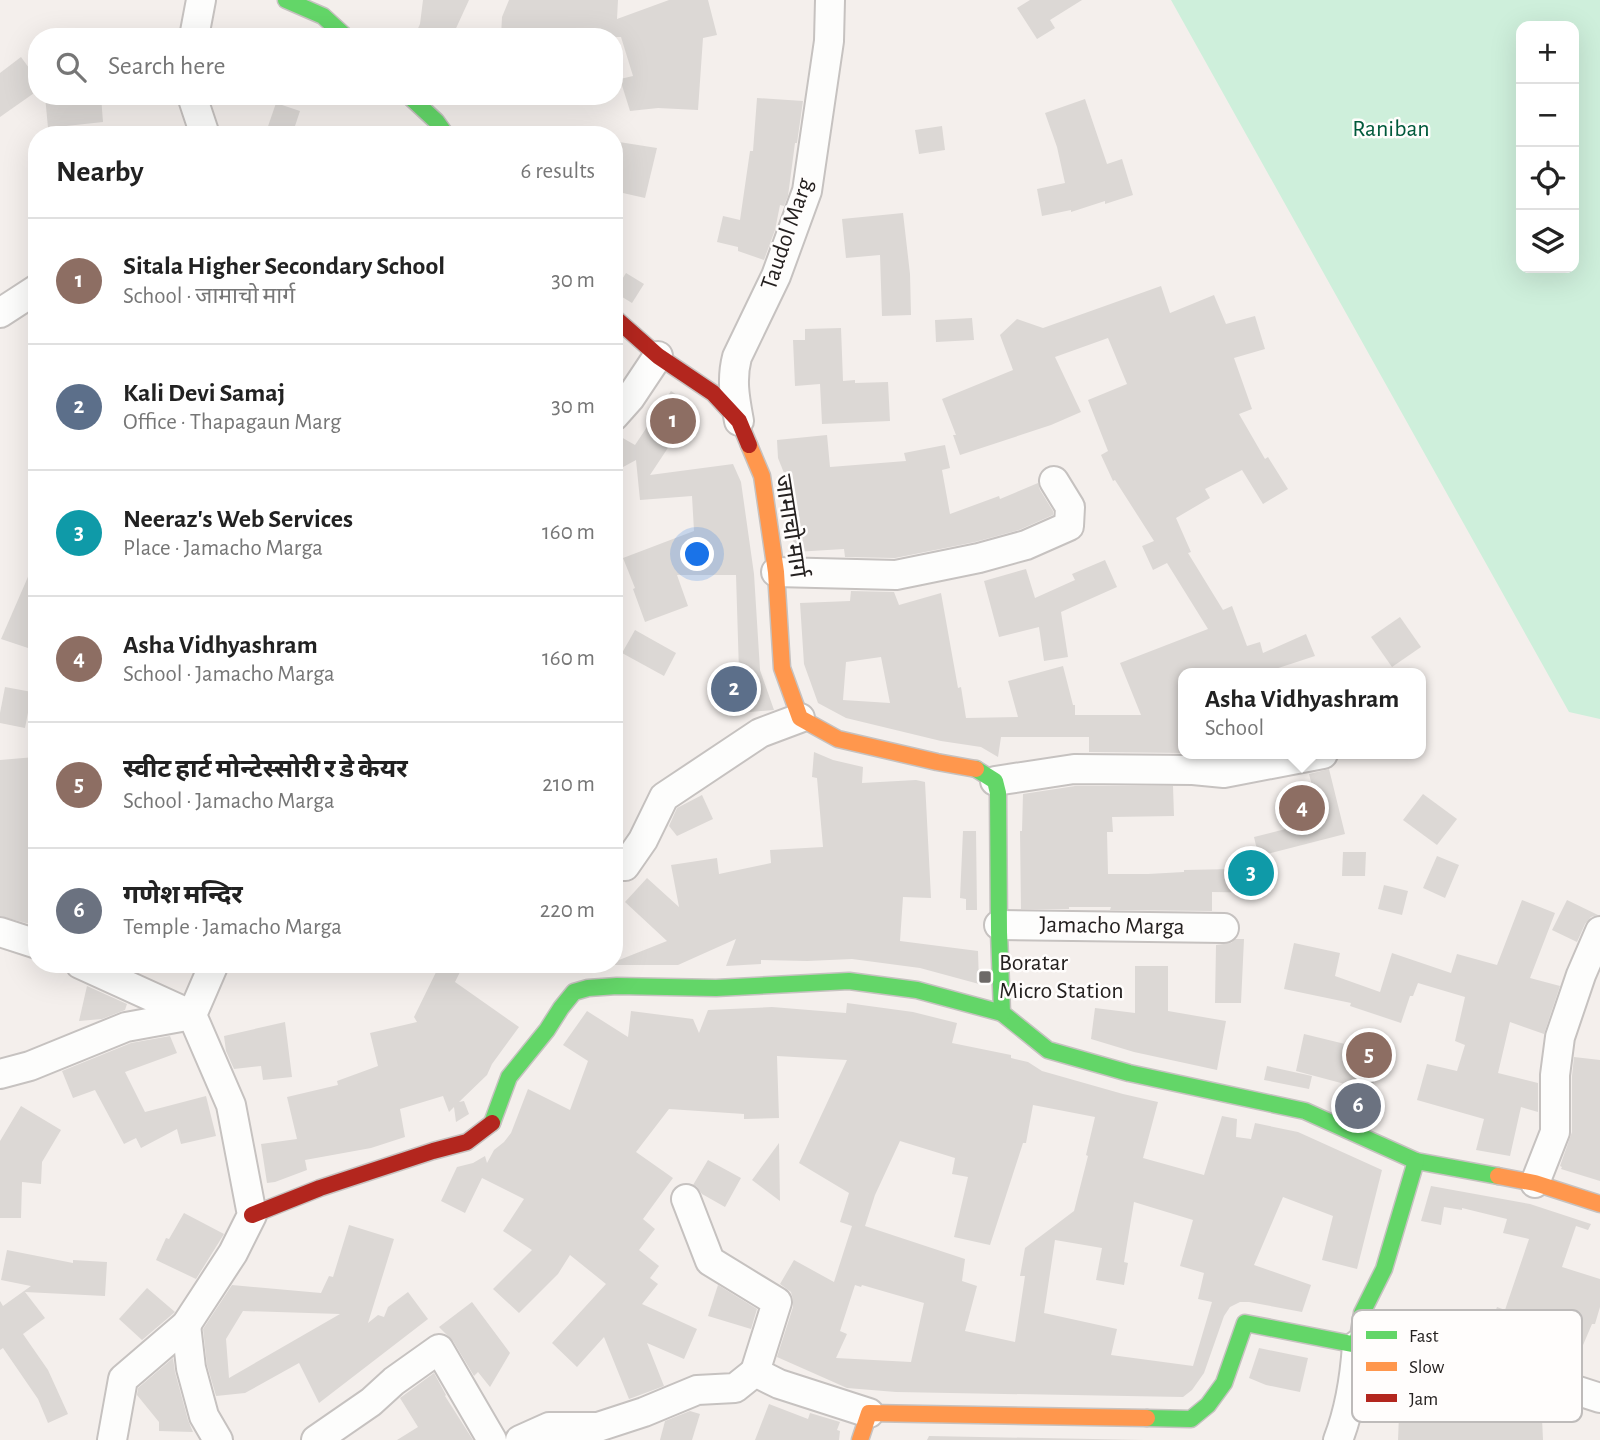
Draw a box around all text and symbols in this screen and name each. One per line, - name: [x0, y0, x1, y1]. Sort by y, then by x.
- map controls: [1516, 21, 1579, 273]
- button: +: [1516, 21, 1579, 84]
- search box: [28, 28, 623, 105]
- icon: search: [52, 48, 90, 86]
- text: Search here: [108, 53, 226, 79]
- button: −: [1516, 84, 1579, 147]
- park label: Raniban: [1352, 117, 1430, 141]
- button: locate: [1516, 147, 1579, 210]
- text: Nearby: [56, 157, 144, 187]
- text: 6 results: [521, 160, 595, 183]
- street label: Taudol Marg: [757, 175, 817, 293]
- button: layers: [1516, 210, 1579, 273]
- text: Sitala Higher Secondary School: [123, 253, 445, 279]
- text: 1: [75, 269, 83, 292]
- text: 30 m: [551, 269, 595, 292]
- text: School · जामाचो मार्ग: [123, 285, 295, 308]
- text: Kali Devi Samaj: [123, 380, 285, 406]
- text: 2: [74, 395, 84, 418]
- text: 30 m: [551, 395, 595, 418]
- pin: 1: [650, 395, 696, 447]
- text: Office · Thapagaun Marg: [123, 411, 341, 434]
- street label: जामाचो मार्ग: [770, 472, 813, 580]
- text: Neeraz's Web Services: [123, 506, 353, 532]
- text: 3: [74, 521, 84, 544]
- text: 160 m: [542, 521, 595, 544]
- text: Place · Jamacho Marga: [123, 537, 323, 560]
- your location: [680, 537, 714, 571]
- text: Asha Vidhyashram: [123, 632, 318, 658]
- text: 4: [73, 647, 85, 670]
- text: 160 m: [542, 647, 595, 670]
- text: School · Jamacho Marga: [123, 663, 335, 686]
- pin: 2: [711, 663, 757, 715]
- popup: [1178, 668, 1426, 759]
- text: Asha Vidhyashram: [1205, 686, 1399, 712]
- text: School: [1205, 717, 1264, 740]
- text: स्वीट हार्ट मोन्टेस्सोरी र डे केयर: [123, 756, 408, 782]
- text: 5: [74, 773, 84, 796]
- text: 210 m: [542, 773, 595, 796]
- pin: 4: [1279, 782, 1325, 834]
- text: School · Jamacho Marga: [123, 790, 335, 813]
- pin: 3: [1228, 847, 1274, 899]
- text: गणेश मन्दिर: [123, 882, 243, 908]
- text: 6: [73, 899, 85, 922]
- text: 220 m: [540, 899, 595, 922]
- street label: Jamacho Marga: [1039, 913, 1185, 939]
- text: Temple · Jamacho Marga: [123, 916, 342, 939]
- place label: Boratar Micro Station: [999, 951, 1124, 1003]
- marker: Boratar Micro Station: [977, 969, 993, 985]
- pin: 5: [1346, 1029, 1392, 1081]
- pin: 6: [1335, 1080, 1381, 1132]
- legend: [1352, 1310, 1582, 1422]
- text: Fast: [1409, 1327, 1439, 1346]
- text: Slow: [1409, 1358, 1445, 1377]
- text: Jam: [1409, 1390, 1438, 1409]

